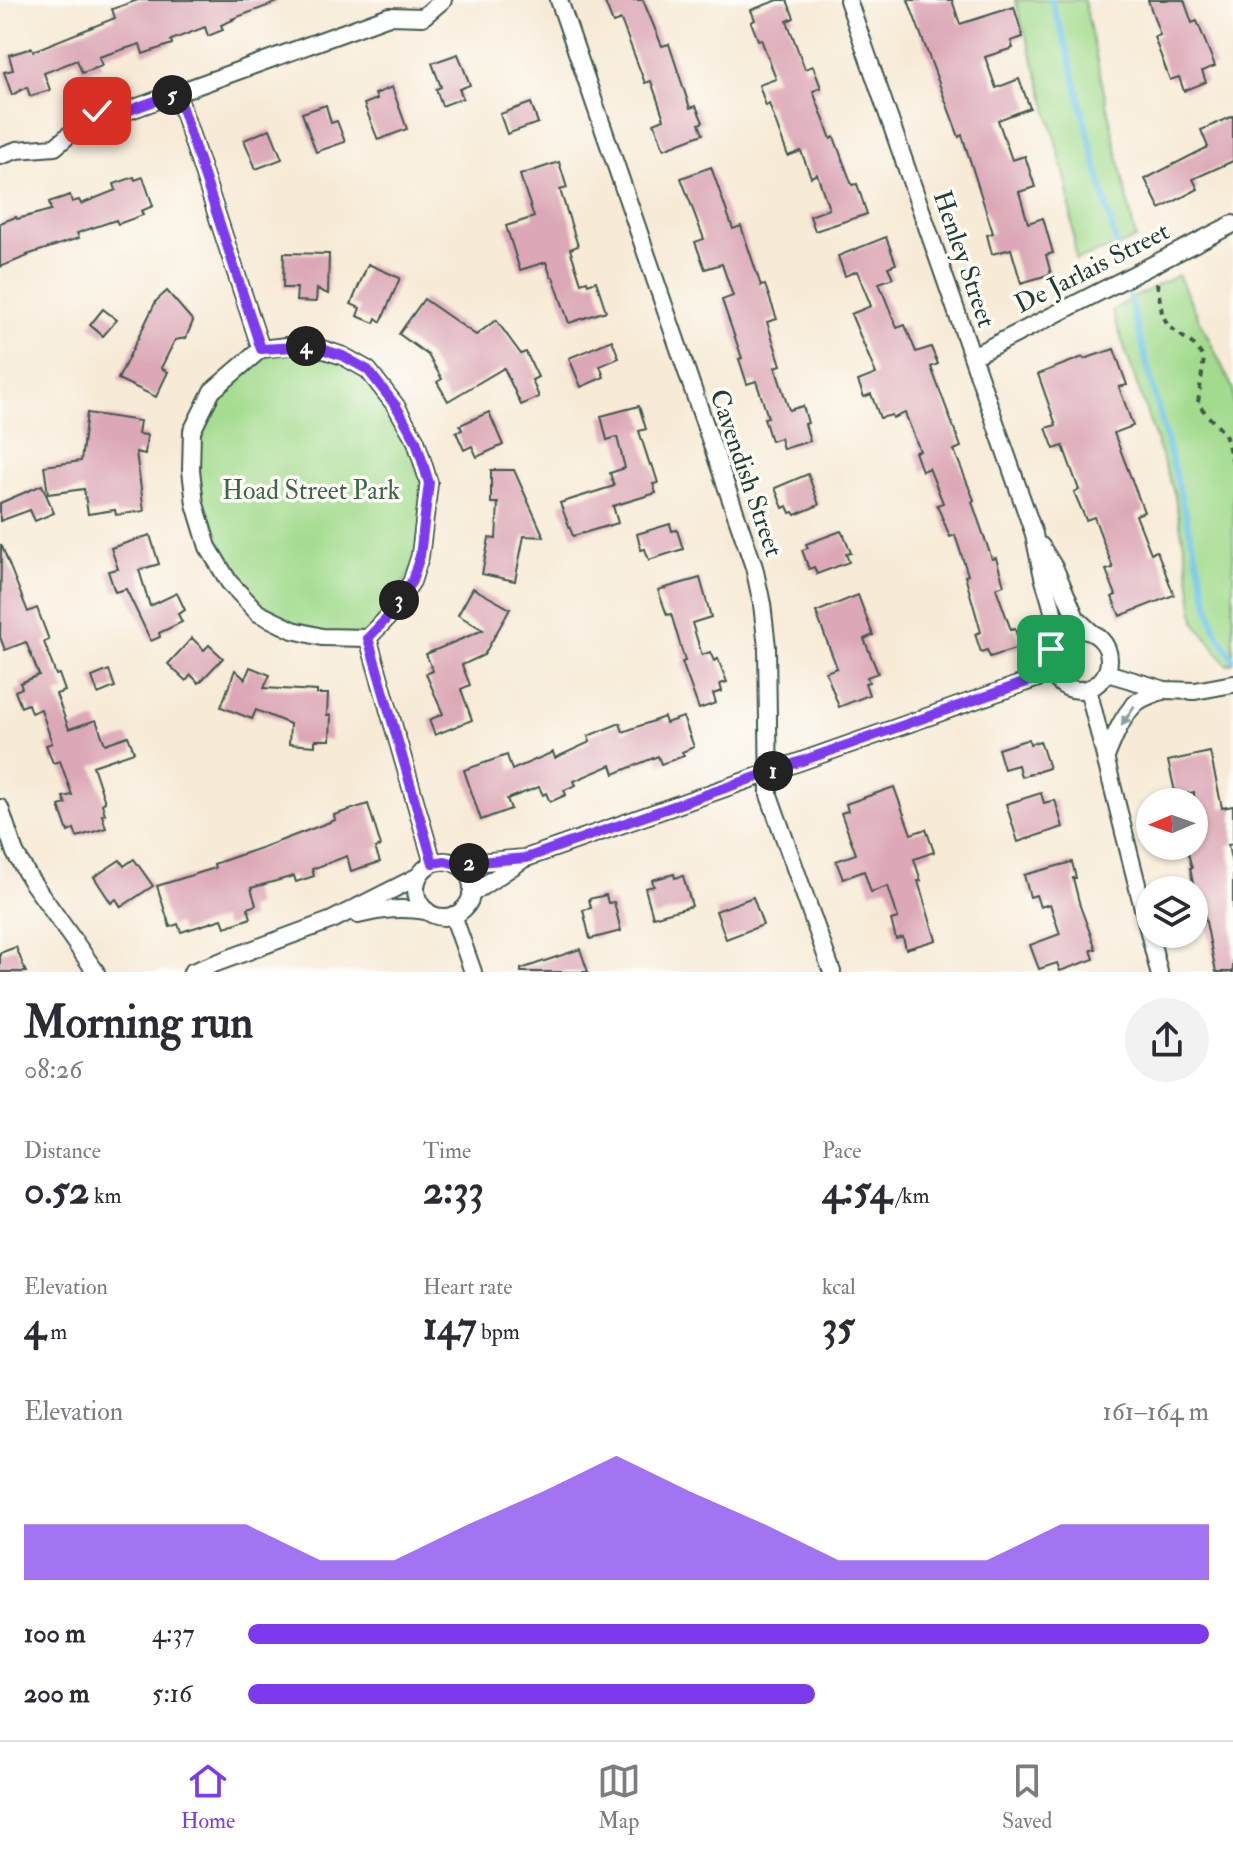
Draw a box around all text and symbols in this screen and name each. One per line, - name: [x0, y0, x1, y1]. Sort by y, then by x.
- pin: 5: [152, 75, 192, 115]
- pin: [63, 77, 131, 145]
- text: 5: [167, 81, 177, 109]
- icon: check: [75, 89, 119, 133]
- street label: Henley Street: [926, 187, 1002, 331]
- street label: De Jarlais Street: [1009, 215, 1175, 321]
- pin: 4: [286, 326, 326, 366]
- text: 4: [300, 332, 312, 360]
- street label: Cavendish Street: [702, 385, 790, 561]
- park label: Hoad Street Park: [222, 475, 400, 507]
- pin: 3: [379, 580, 419, 620]
- text: 3: [395, 586, 403, 614]
- pin: [1017, 615, 1085, 683]
- icon: arrive: [1029, 627, 1073, 671]
- one-way arrow: [1121, 705, 1135, 727]
- pin: 1: [753, 751, 793, 791]
- text: 1: [769, 757, 777, 785]
- north arrow: [1136, 788, 1208, 860]
- map controls: [1136, 788, 1208, 948]
- pin: 2: [449, 843, 489, 883]
- text: 2: [463, 849, 475, 877]
- button: layers: [1136, 876, 1208, 948]
- text: Morning run: [24, 996, 253, 1051]
- button: share: [1125, 998, 1209, 1082]
- text: 08:26: [24, 1054, 82, 1086]
- text: Distance: [24, 1137, 101, 1165]
- text: Time: [423, 1137, 471, 1165]
- text: Pace: [822, 1137, 861, 1165]
- text: 0.52: [24, 1165, 89, 1216]
- text: 2:33: [423, 1165, 484, 1216]
- text: 4:54: [822, 1165, 892, 1216]
- text: km: [89, 1182, 122, 1210]
- text: /km: [892, 1182, 929, 1210]
- text: Elevation: [24, 1273, 108, 1301]
- text: Heart rate: [423, 1273, 513, 1301]
- text: kcal: [822, 1273, 856, 1301]
- text: 4: [24, 1301, 46, 1352]
- text: 147: [423, 1301, 476, 1352]
- text: 35: [822, 1301, 855, 1352]
- text: m: [46, 1318, 67, 1346]
- text: bpm: [476, 1318, 520, 1346]
- text: Elevation: [24, 1396, 123, 1428]
- text: 161–164 m: [1102, 1396, 1209, 1428]
- text: 100 m: [24, 1618, 85, 1650]
- text: 4:37: [152, 1618, 194, 1650]
- text: 200 m: [24, 1678, 89, 1710]
- text: 5:16: [152, 1678, 192, 1710]
- tab: Home: [181, 1759, 235, 1835]
- tab: Map: [597, 1759, 641, 1835]
- tab: Saved: [1002, 1759, 1052, 1835]

